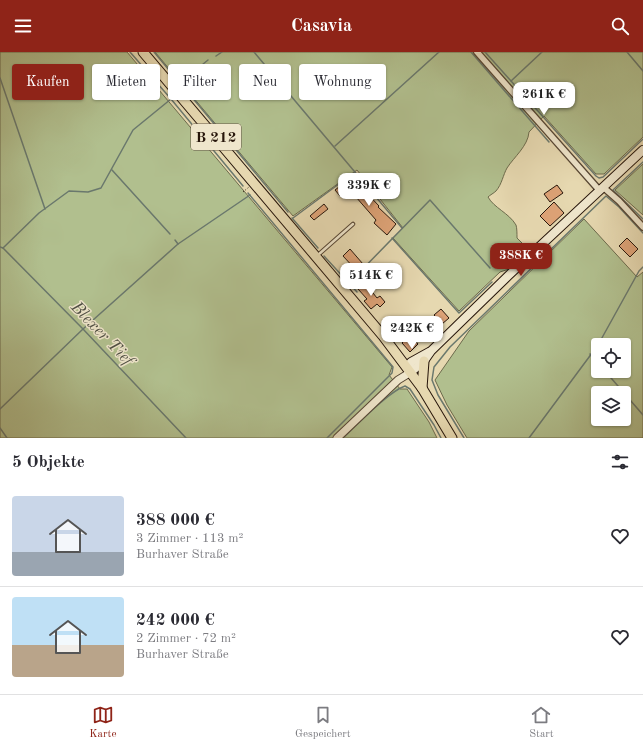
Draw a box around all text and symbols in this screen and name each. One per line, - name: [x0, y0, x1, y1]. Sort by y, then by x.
- icon: menu: [12, 15, 34, 37]
- icon: search: [609, 15, 631, 37]
- text: Casavia: [291, 17, 352, 35]
- chip: Kaufen: [12, 64, 84, 100]
- chip: Mieten: [92, 64, 160, 100]
- chip: Filter: [168, 64, 231, 100]
- chip: Neu: [239, 64, 291, 100]
- chip: Wohnung: [299, 64, 386, 100]
- pin: 261K €: [511, 82, 577, 116]
- text: 261K €: [522, 88, 566, 101]
- road number: B 212: [191, 124, 241, 150]
- pin: 339K €: [336, 173, 402, 207]
- text: 339K €: [347, 179, 391, 192]
- pin: 388K €: [488, 243, 554, 277]
- text: 388K €: [499, 249, 543, 262]
- pin: 514K €: [338, 263, 404, 297]
- text: 514K €: [349, 269, 393, 282]
- water label: Blexer Tief: [67, 298, 138, 371]
- pin: 242K €: [379, 316, 445, 350]
- text: 242K €: [390, 322, 434, 335]
- map controls: [591, 338, 631, 426]
- button: locate: [591, 338, 631, 378]
- button: layers: [591, 386, 631, 426]
- icon: filters: [609, 451, 631, 473]
- text: 5 Objekte: [12, 454, 85, 471]
- icon: home: [44, 512, 92, 560]
- text: 388 000 €: [136, 512, 215, 529]
- icon: heart: [609, 525, 631, 547]
- text: 3 Zimmer · 113 m²: [136, 532, 244, 545]
- text: Burhaver Straße: [136, 548, 229, 561]
- text: 242 000 €: [136, 612, 215, 629]
- icon: home: [44, 613, 92, 661]
- icon: heart: [609, 626, 631, 648]
- text: 2 Zimmer · 72 m²: [136, 632, 236, 645]
- text: Burhaver Straße: [136, 648, 229, 661]
- tab: Karte: [89, 704, 116, 742]
- tab: Gespeichert: [295, 704, 351, 742]
- tab: Start: [529, 704, 554, 742]

